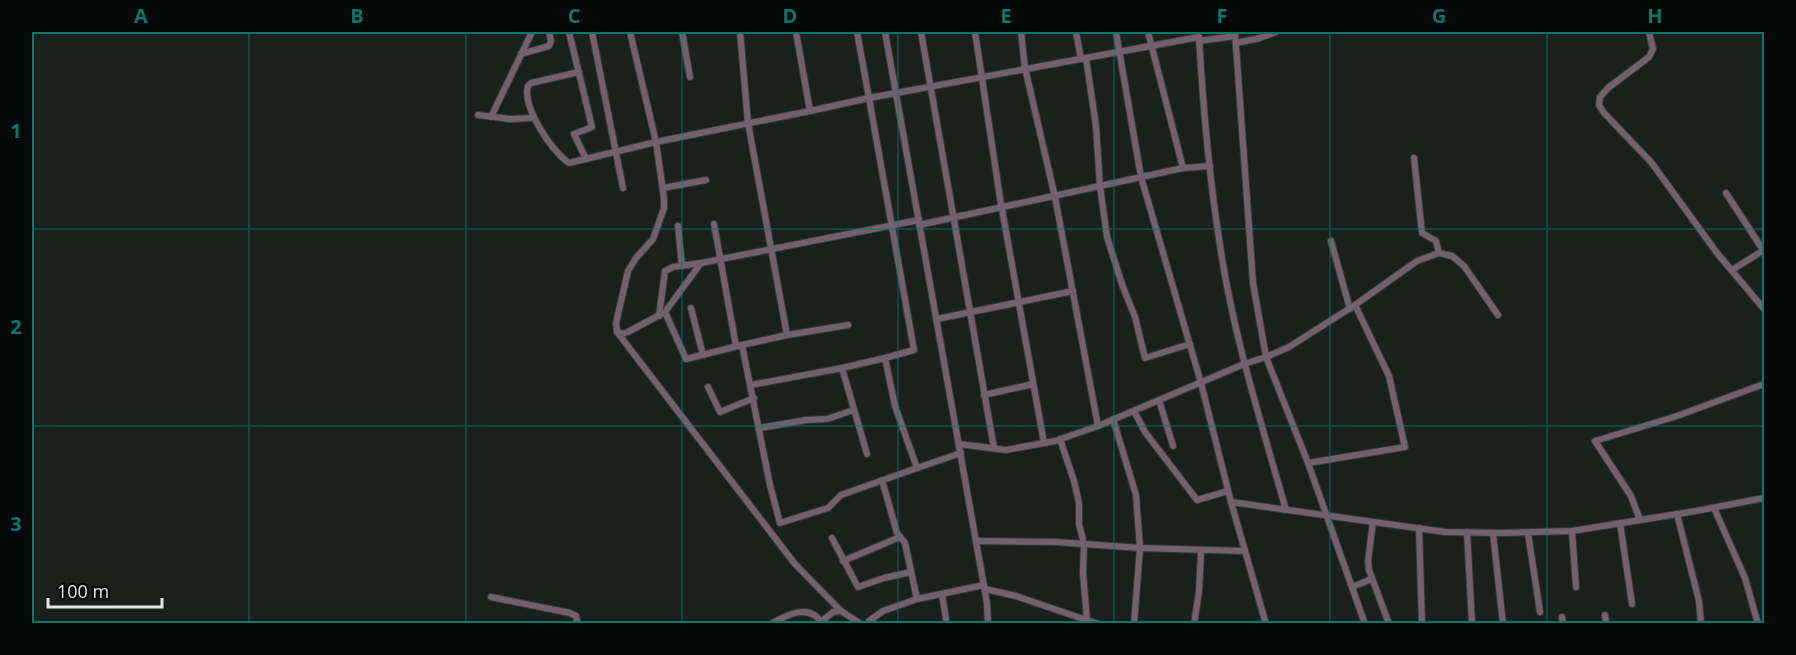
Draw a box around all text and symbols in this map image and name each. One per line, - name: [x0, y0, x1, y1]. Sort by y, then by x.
- text: A: [134, 2, 148, 29]
- text: B: [350, 2, 364, 29]
- text: C: [568, 2, 581, 29]
- text: D: [783, 2, 797, 29]
- text: E: [1000, 2, 1012, 29]
- text: F: [1217, 2, 1227, 29]
- text: G: [1432, 2, 1446, 29]
- text: H: [1647, 2, 1663, 29]
- text: 1: [10, 117, 22, 144]
- text: 2: [10, 313, 22, 340]
- text: 3: [10, 510, 22, 537]
- scale bar: [48, 571, 162, 609]
- text: 100 m: [57, 579, 109, 603]

